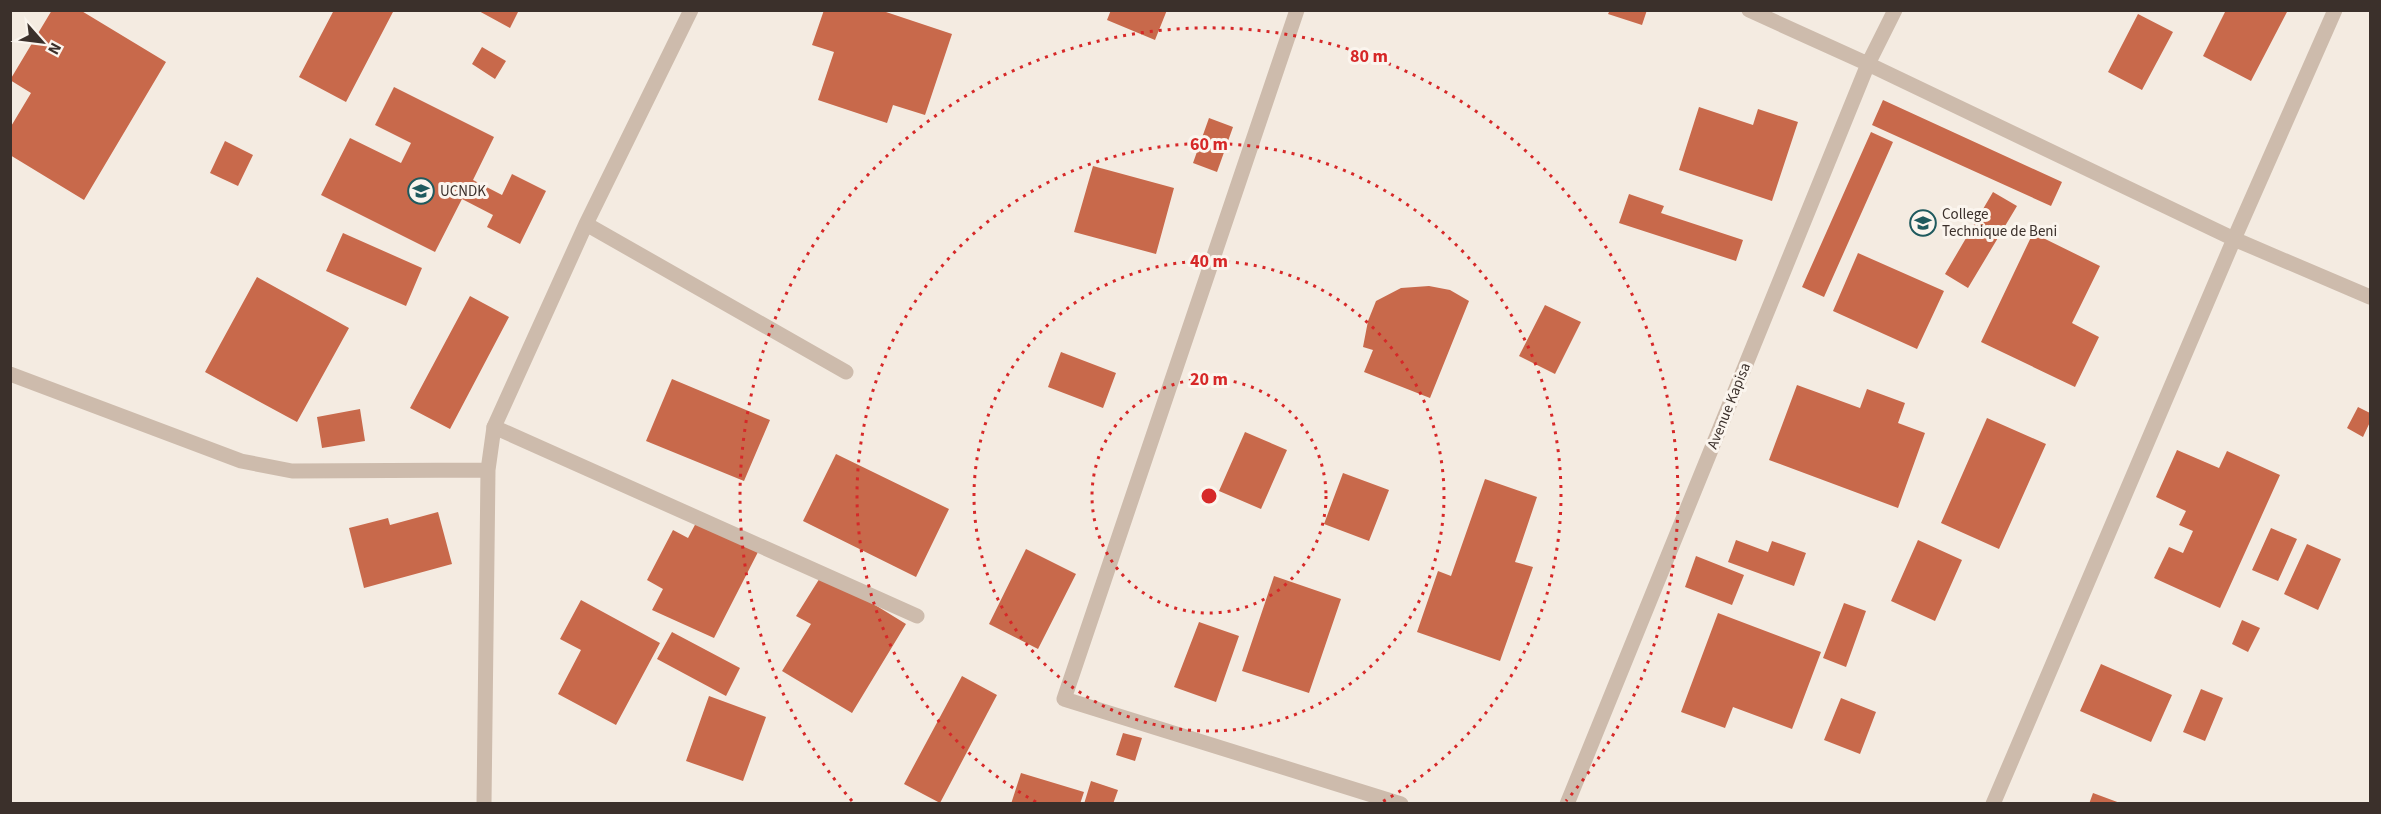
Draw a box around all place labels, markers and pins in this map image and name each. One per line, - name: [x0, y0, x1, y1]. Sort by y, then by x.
- school or university icon: UCNDK: [406, 176, 436, 206]
- place label: UCNDK: [440, 181, 486, 202]
- place label: College Technique de Beni: [1942, 204, 2057, 242]
- school or university icon: College Technique de Beni: [1908, 208, 1938, 238]
- centre of rings: [1199, 486, 1219, 506]

